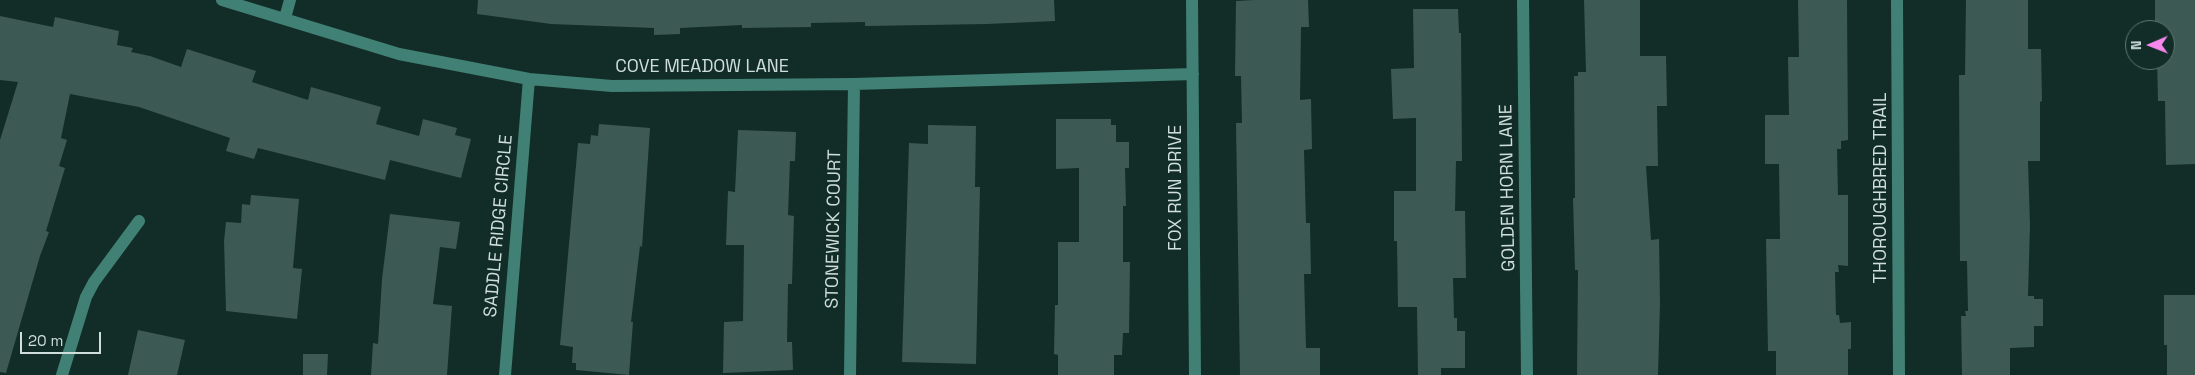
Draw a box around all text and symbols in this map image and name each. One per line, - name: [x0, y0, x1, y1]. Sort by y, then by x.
- north arrow: [2125, 20, 2175, 70]
- text: N: [2127, 40, 2145, 50]
- street label: COVE MEADOW LANE: [615, 56, 789, 78]
- street label: THOROUGHBRED TRAIL: [1870, 93, 1892, 283]
- street label: GOLDEN HORN LANE: [1496, 104, 1520, 272]
- street label: FOX RUN DRIVE: [1165, 125, 1187, 251]
- street label: SADDLE RIDGE CIRCLE: [480, 134, 518, 318]
- street label: STONEWICK COURT: [822, 149, 846, 309]
- scale bar: [22, 322, 104, 354]
- text: 20 m: [28, 331, 63, 350]

